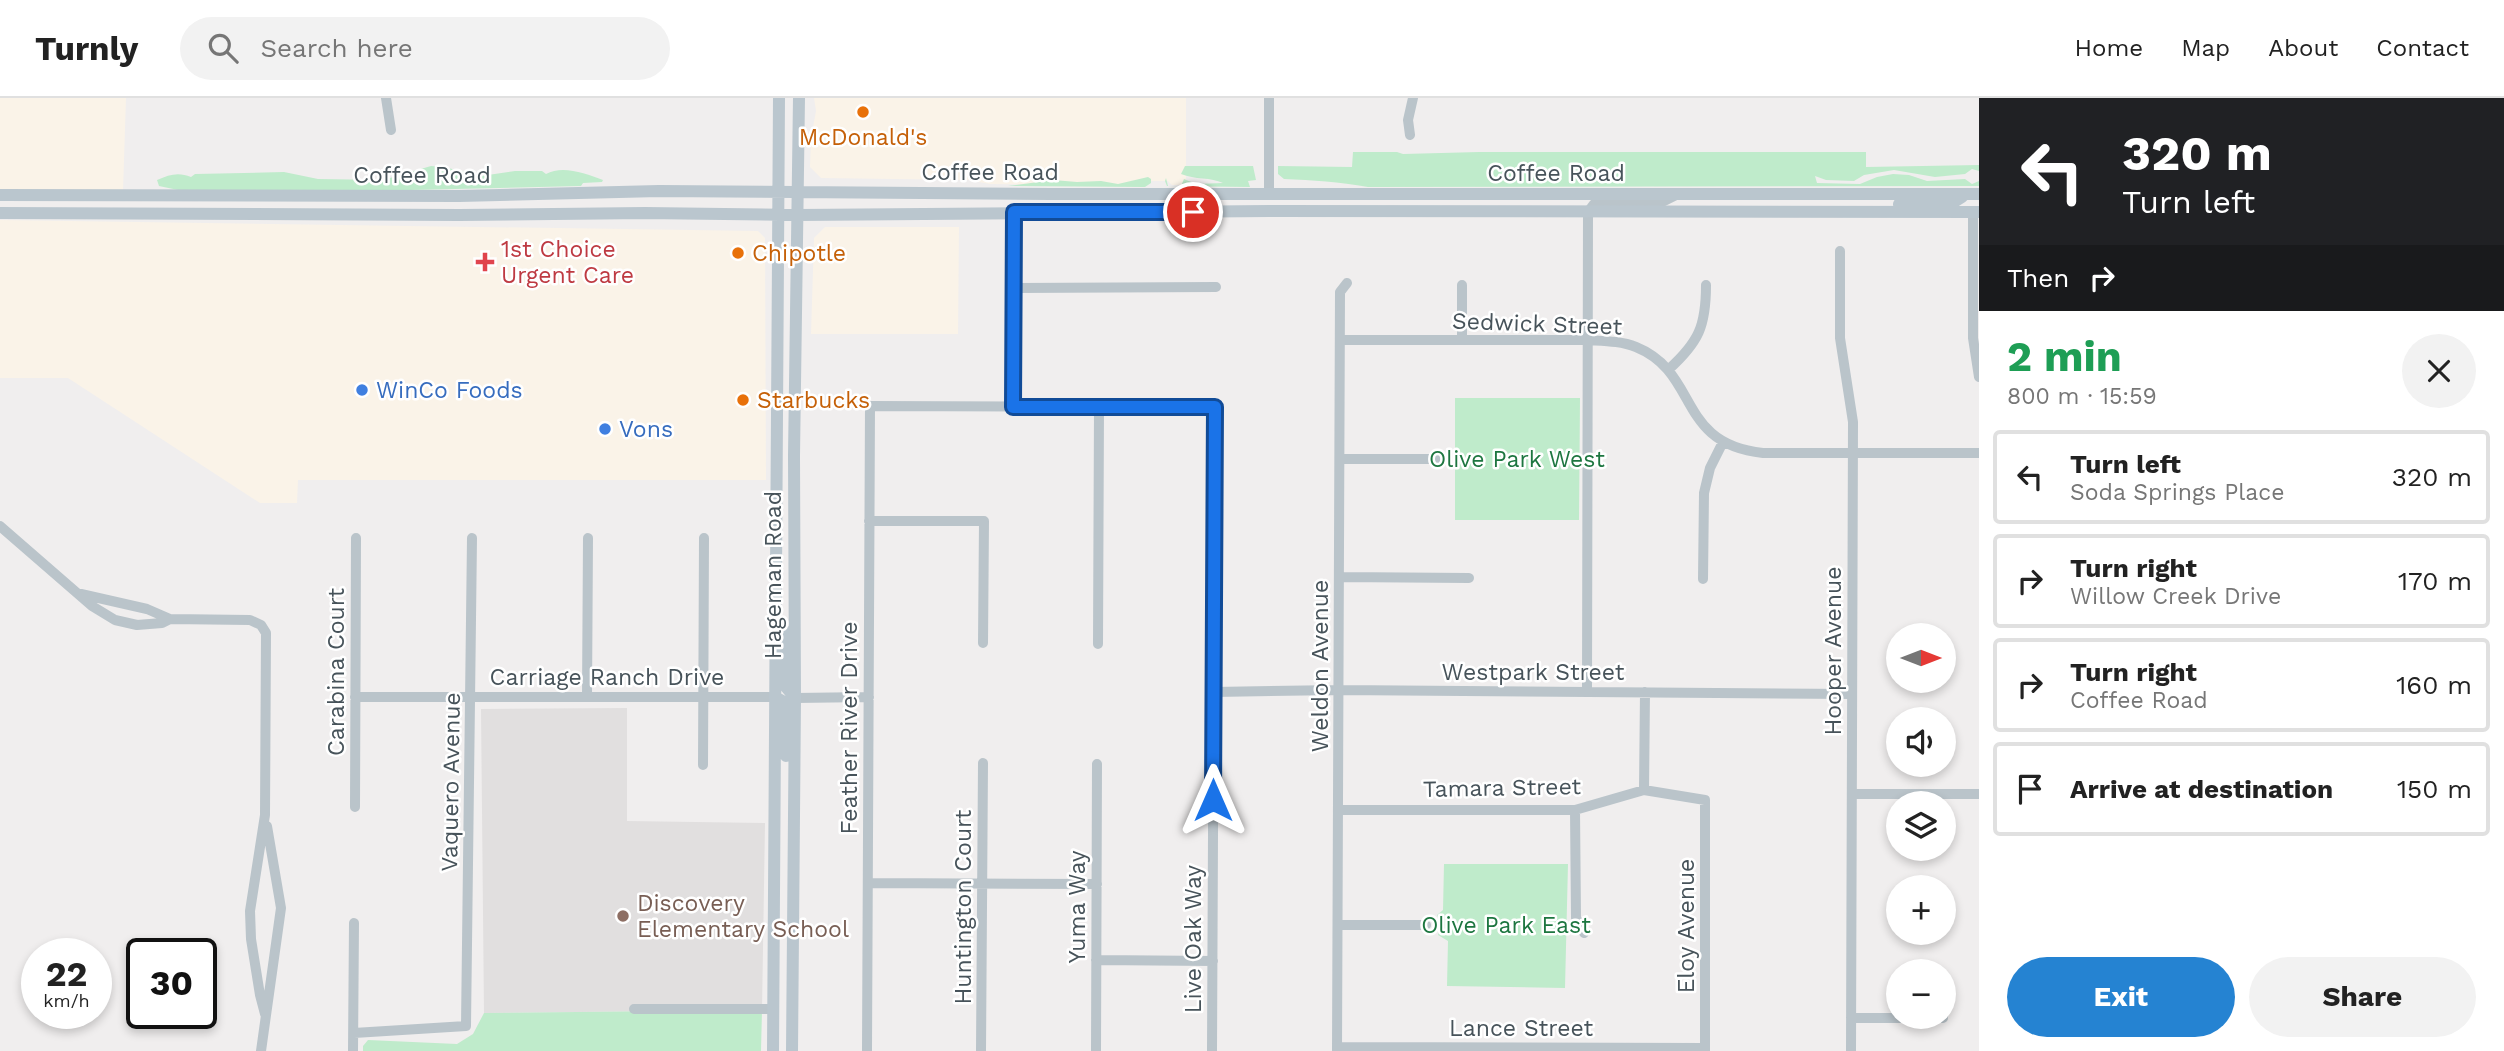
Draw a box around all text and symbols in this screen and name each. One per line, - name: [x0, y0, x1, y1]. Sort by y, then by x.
- search box: [180, 17, 670, 80]
- text: Turnly: [35, 29, 138, 68]
- icon: search: [204, 29, 242, 67]
- text: Search here: [260, 33, 413, 63]
- text: Home: [2075, 34, 2143, 62]
- text: Map: [2181, 34, 2230, 62]
- text: About: [2268, 34, 2338, 62]
- text: Contact: [2376, 34, 2469, 62]
- marker: McDonald's: [855, 104, 871, 120]
- place label: McDonald's: [799, 124, 927, 151]
- text: 320 m: [2122, 124, 2272, 182]
- icon: left: [2007, 126, 2098, 217]
- street label: Coffee Road: [921, 159, 1059, 186]
- street label: Coffee Road: [1487, 160, 1625, 187]
- street label: Coffee Road: [353, 162, 491, 189]
- pin: [1163, 182, 1223, 242]
- text: Turn left: [2122, 183, 2255, 221]
- icon: arrive: [1174, 193, 1212, 231]
- place label: 1st Choice Urgent Care: [501, 236, 634, 289]
- place label: Chipotle: [752, 240, 846, 267]
- marker: Chipotle: [730, 245, 746, 261]
- marker: 1st Choice Urgent Care: [475, 252, 495, 272]
- icon: right: [2083, 259, 2121, 297]
- text: Then: [2007, 263, 2069, 293]
- street label: Sedwick Street: [1451, 308, 1623, 340]
- text: 2 min: [2007, 332, 2122, 381]
- button: close: [2402, 334, 2476, 408]
- place label: WinCo Foods: [376, 377, 523, 404]
- marker: WinCo Foods: [354, 382, 370, 398]
- text: 800 m · 15:59: [2007, 383, 2157, 410]
- place label: Starbucks: [757, 387, 870, 414]
- marker: Starbucks: [735, 392, 751, 408]
- place label: Vons: [619, 416, 673, 443]
- marker: Vons: [597, 421, 613, 437]
- park label: Olive Park West: [1429, 446, 1605, 473]
- text: Turn left: [2070, 449, 2181, 479]
- icon: left: [2011, 458, 2049, 496]
- text: 320 m: [2392, 462, 2472, 492]
- text: Soda Springs Place: [2070, 479, 2285, 506]
- street label: Hageman Road: [760, 491, 787, 659]
- text: Turn right: [2070, 553, 2197, 583]
- icon: right: [2011, 562, 2049, 600]
- street label: Hooper Avenue: [1820, 566, 1847, 736]
- text: 170 m: [2398, 566, 2472, 596]
- street label: Weldon Avenue: [1307, 580, 1334, 752]
- text: Willow Creek Drive: [2070, 583, 2281, 610]
- street label: Carabina Court: [323, 588, 350, 756]
- street label: Feather River Drive: [836, 622, 863, 834]
- north arrow: [1886, 623, 1956, 693]
- map controls: [1886, 623, 1956, 1029]
- text: Turn right: [2070, 657, 2197, 687]
- street label: Westpark Street: [1442, 659, 1625, 686]
- street label: Carriage Ranch Drive: [490, 664, 724, 691]
- icon: right: [2011, 666, 2049, 704]
- text: 160 m: [2396, 670, 2472, 700]
- text: Coffee Road: [2070, 687, 2208, 714]
- street label: Vaquero Avenue: [436, 692, 466, 872]
- button: sound: [1886, 707, 1956, 777]
- position arrow: [1176, 763, 1250, 837]
- icon: arrive: [2011, 770, 2049, 808]
- street label: Tamara Street: [1423, 773, 1582, 803]
- text: Arrive at destination: [2070, 774, 2333, 804]
- text: 150 m: [2397, 774, 2472, 804]
- button: layers: [1886, 791, 1956, 861]
- street label: Huntington Court: [950, 809, 977, 1004]
- street label: Yuma Way: [1064, 850, 1091, 964]
- street label: Eloy Avenue: [1673, 859, 1700, 993]
- street label: Live Oak Way: [1180, 865, 1207, 1013]
- button: +: [1886, 875, 1956, 945]
- place label: Discovery Elementary School: [637, 890, 849, 943]
- marker: Discovery Elementary School: [615, 908, 631, 924]
- park label: Olive Park East: [1421, 912, 1591, 939]
- speed limit sign: 30: [126, 938, 217, 1029]
- text: 22: [46, 953, 87, 995]
- button: Exit: [2007, 957, 2235, 1037]
- button: Share: [2249, 957, 2476, 1037]
- button: −: [1886, 959, 1956, 1029]
- text: km/h: [43, 990, 90, 1011]
- street label: Lance Street: [1449, 1015, 1593, 1042]

